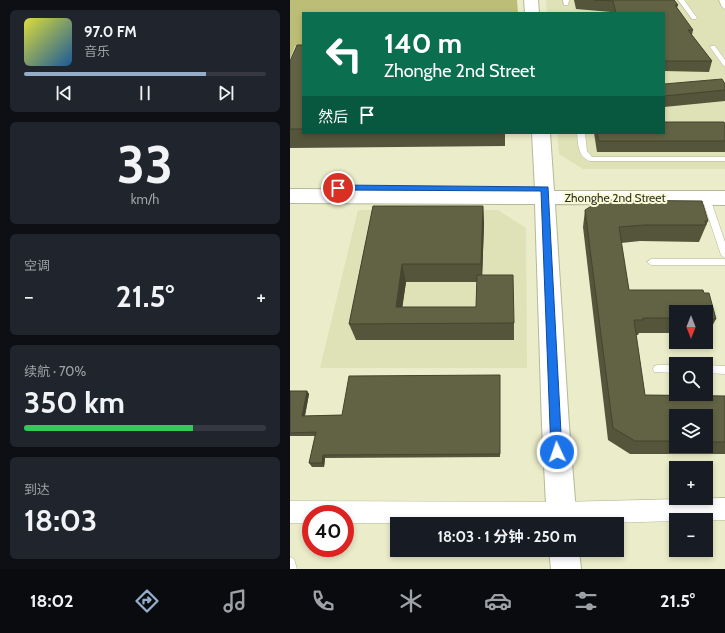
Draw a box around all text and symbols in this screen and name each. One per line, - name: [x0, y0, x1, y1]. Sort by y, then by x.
- text: 97.0 FM: [84, 23, 137, 41]
- text: 140 m: [384, 26, 462, 60]
- icon: left: [318, 28, 370, 80]
- text: 音乐: [84, 43, 110, 59]
- text: Zhonghe 2nd Street: [384, 60, 535, 82]
- icon: previous: [53, 82, 75, 104]
- icon: pause: [134, 82, 156, 104]
- icon: next: [215, 82, 237, 104]
- icon: arrive: [356, 104, 378, 126]
- text: 然后: [318, 108, 348, 126]
- text: 33: [117, 133, 173, 196]
- pin: [321, 171, 355, 205]
- icon: arrive: [327, 177, 349, 199]
- street label: Zhonghe 2nd Street: [565, 190, 665, 205]
- text: km/h: [131, 191, 159, 207]
- text: 空调: [24, 257, 50, 273]
- text: 21.5°: [116, 278, 174, 315]
- text: −: [24, 283, 34, 310]
- text: +: [256, 283, 266, 310]
- north arrow: [669, 305, 713, 349]
- map controls: [669, 305, 713, 557]
- button: search: [669, 357, 713, 401]
- text: 续航 · 70%: [24, 363, 86, 379]
- text: 350 km: [24, 384, 125, 421]
- button: layers: [669, 409, 713, 453]
- position arrow: [536, 431, 578, 473]
- button: +: [669, 461, 713, 505]
- text: 到达: [24, 481, 50, 497]
- text: 18:03: [24, 502, 97, 539]
- speed limit sign: 40: [302, 505, 354, 557]
- button: −: [669, 513, 713, 557]
- text: 18:03 · 1 分钟 · 250 m: [438, 528, 576, 546]
- icon: directions: [133, 587, 161, 615]
- icon: music: [221, 587, 249, 615]
- icon: phone: [309, 587, 337, 615]
- icon: climate: [397, 587, 425, 615]
- icon: car: [484, 587, 512, 615]
- icon: filters: [572, 587, 600, 615]
- text: 18:02: [30, 590, 74, 612]
- text: 21.5°: [660, 590, 695, 612]

